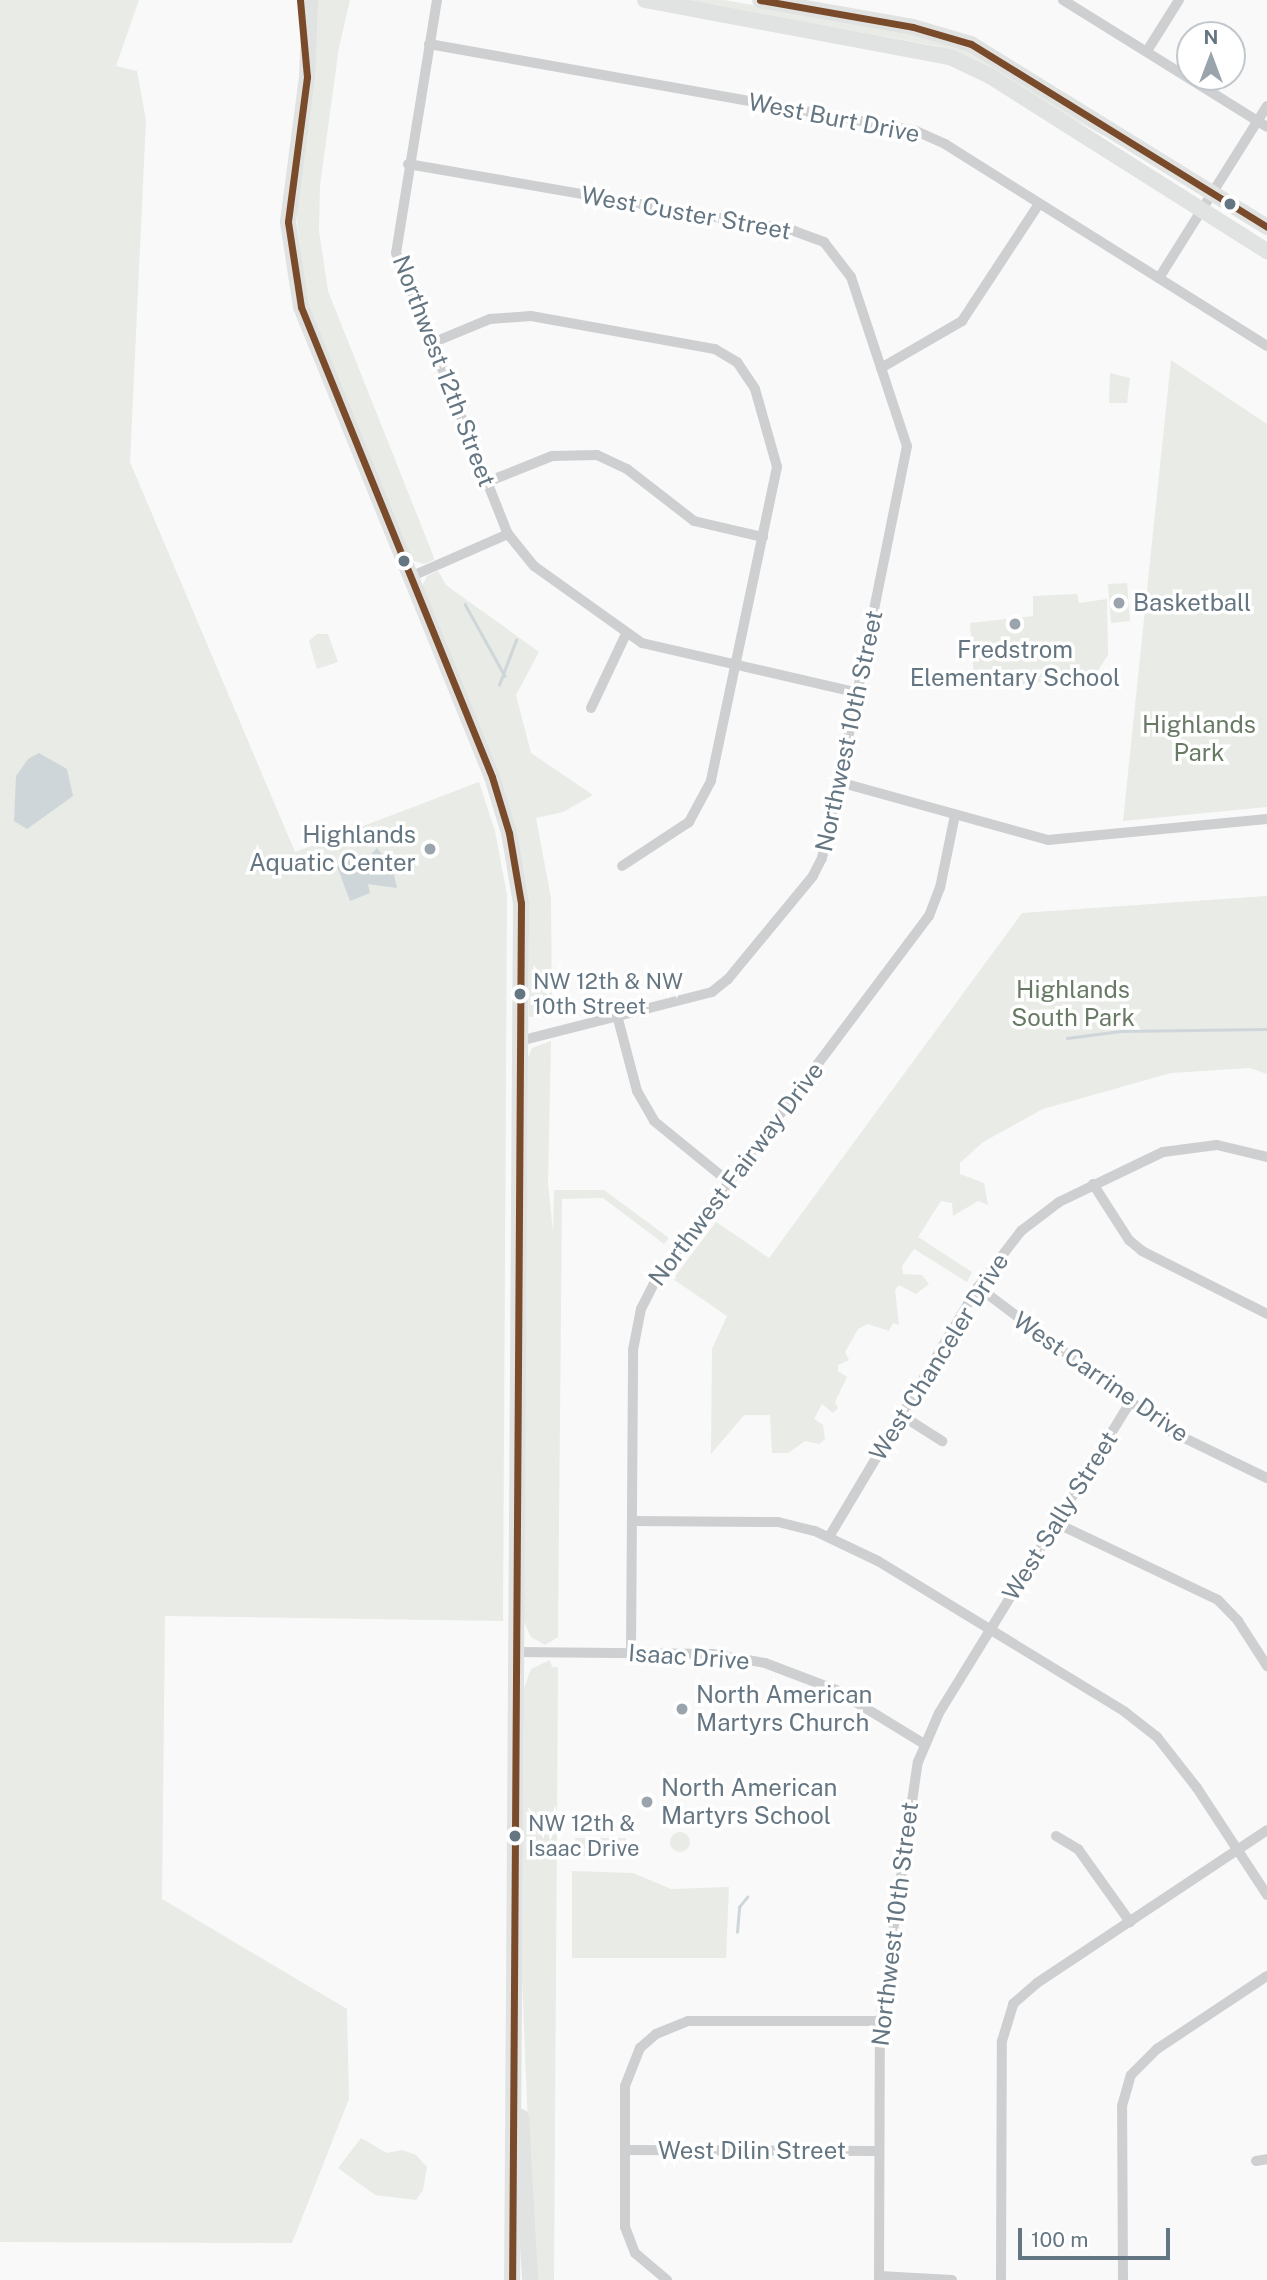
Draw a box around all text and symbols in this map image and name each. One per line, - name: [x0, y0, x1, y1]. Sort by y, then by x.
- north arrow: [1176, 21, 1246, 91]
- text: N: [1204, 26, 1218, 48]
- street label: West Burt Drive: [746, 87, 922, 149]
- street label: West Custer Street: [579, 180, 793, 246]
- unlabelled marker: [1223, 197, 1237, 211]
- street label: Northwest 12th Street: [387, 251, 501, 491]
- unlabelled marker: [397, 554, 411, 568]
- place label: Basketball: [1133, 589, 1251, 617]
- marker: Basketball: [1111, 595, 1127, 611]
- street label: Northwest 10th Street: [809, 608, 889, 854]
- marker: Fredstrom Elementary School: [1007, 616, 1023, 632]
- place label: Fredstrom Elementary School: [910, 636, 1120, 692]
- park label: Highlands Park: [1142, 711, 1256, 767]
- place label: Highlands Aquatic Center: [249, 821, 416, 877]
- marker: Highlands Aquatic Center: [422, 841, 438, 857]
- place label: NW 12th & NW 10th Street: [533, 968, 683, 1020]
- park label: Highlands South Park: [1011, 976, 1135, 1032]
- marker: NW 12th & NW 10th Street: [513, 987, 527, 1001]
- street label: Northwest Fairway Drive: [642, 1056, 830, 1292]
- street label: West Chanceler Drive: [863, 1248, 1015, 1466]
- street label: West Carrine Drive: [1008, 1306, 1194, 1448]
- street label: West Sally Street: [996, 1426, 1124, 1606]
- street label: Isaac Drive: [627, 1638, 751, 1676]
- place label: North American Martyrs Church: [696, 1681, 872, 1737]
- marker: North American Martyrs Church: [674, 1701, 690, 1717]
- place label: North American Martyrs School: [661, 1774, 837, 1830]
- marker: North American Martyrs School: [639, 1794, 655, 1810]
- street label: Northwest 10th Street: [866, 1800, 924, 2048]
- place label: NW 12th & Isaac Drive: [528, 1810, 640, 1862]
- marker: NW 12th & Isaac Drive: [508, 1829, 522, 1843]
- street label: West Dilin Street: [658, 2137, 846, 2165]
- scale bar: [1022, 2214, 1174, 2258]
- text: 100 m: [1031, 2227, 1088, 2252]

